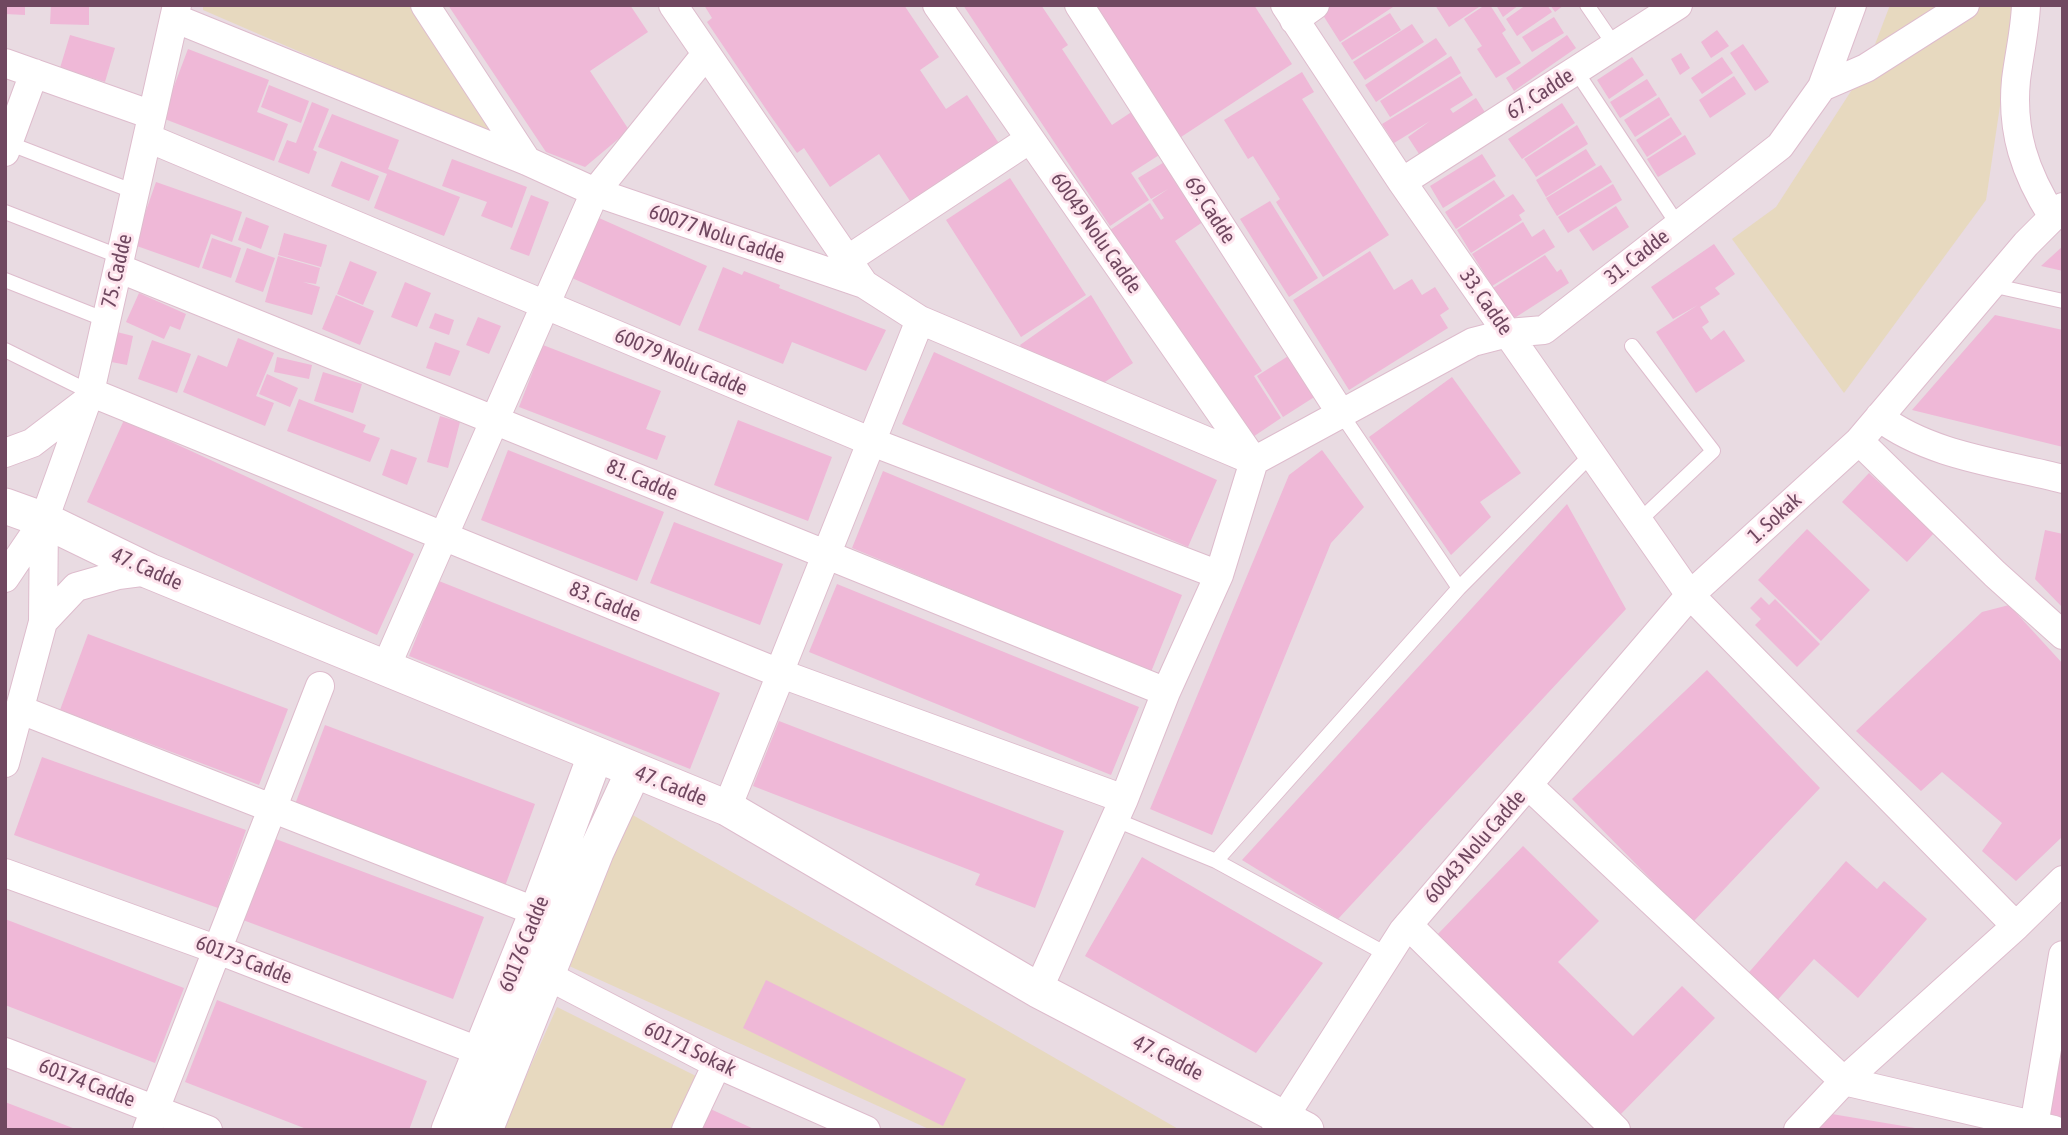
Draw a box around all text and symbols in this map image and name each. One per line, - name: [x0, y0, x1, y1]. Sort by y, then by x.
- street label: 67. Cadde: [1502, 63, 1578, 125]
- street label: 60049 Nolu Cadde: [1045, 168, 1147, 298]
- street label: 69. Cadde: [1179, 172, 1241, 248]
- street label: 60077 Nolu Cadde: [646, 199, 788, 269]
- street label: 31. Cadde: [1600, 224, 1674, 290]
- street label: 75. Cadde: [96, 232, 138, 310]
- street label: 33. Cadde: [1454, 264, 1518, 340]
- street label: 60079 Nolu Cadde: [611, 323, 751, 401]
- street label: 81. Cadde: [603, 454, 681, 506]
- street label: 1. Sokak: [1743, 487, 1807, 549]
- street label: 47. Cadde: [108, 542, 186, 596]
- street label: 83. Cadde: [566, 576, 644, 628]
- street label: 47. Cadde: [632, 760, 710, 812]
- street label: 60043 Nolu Cadde: [1419, 785, 1531, 909]
- street label: 60176 Cadde: [493, 893, 555, 995]
- street label: 60173 Cadde: [192, 930, 296, 990]
- street label: 60171 Sokak: [640, 1016, 740, 1082]
- street label: 47. Cadde: [1129, 1030, 1207, 1086]
- street label: 60174 Cadde: [35, 1053, 139, 1113]

